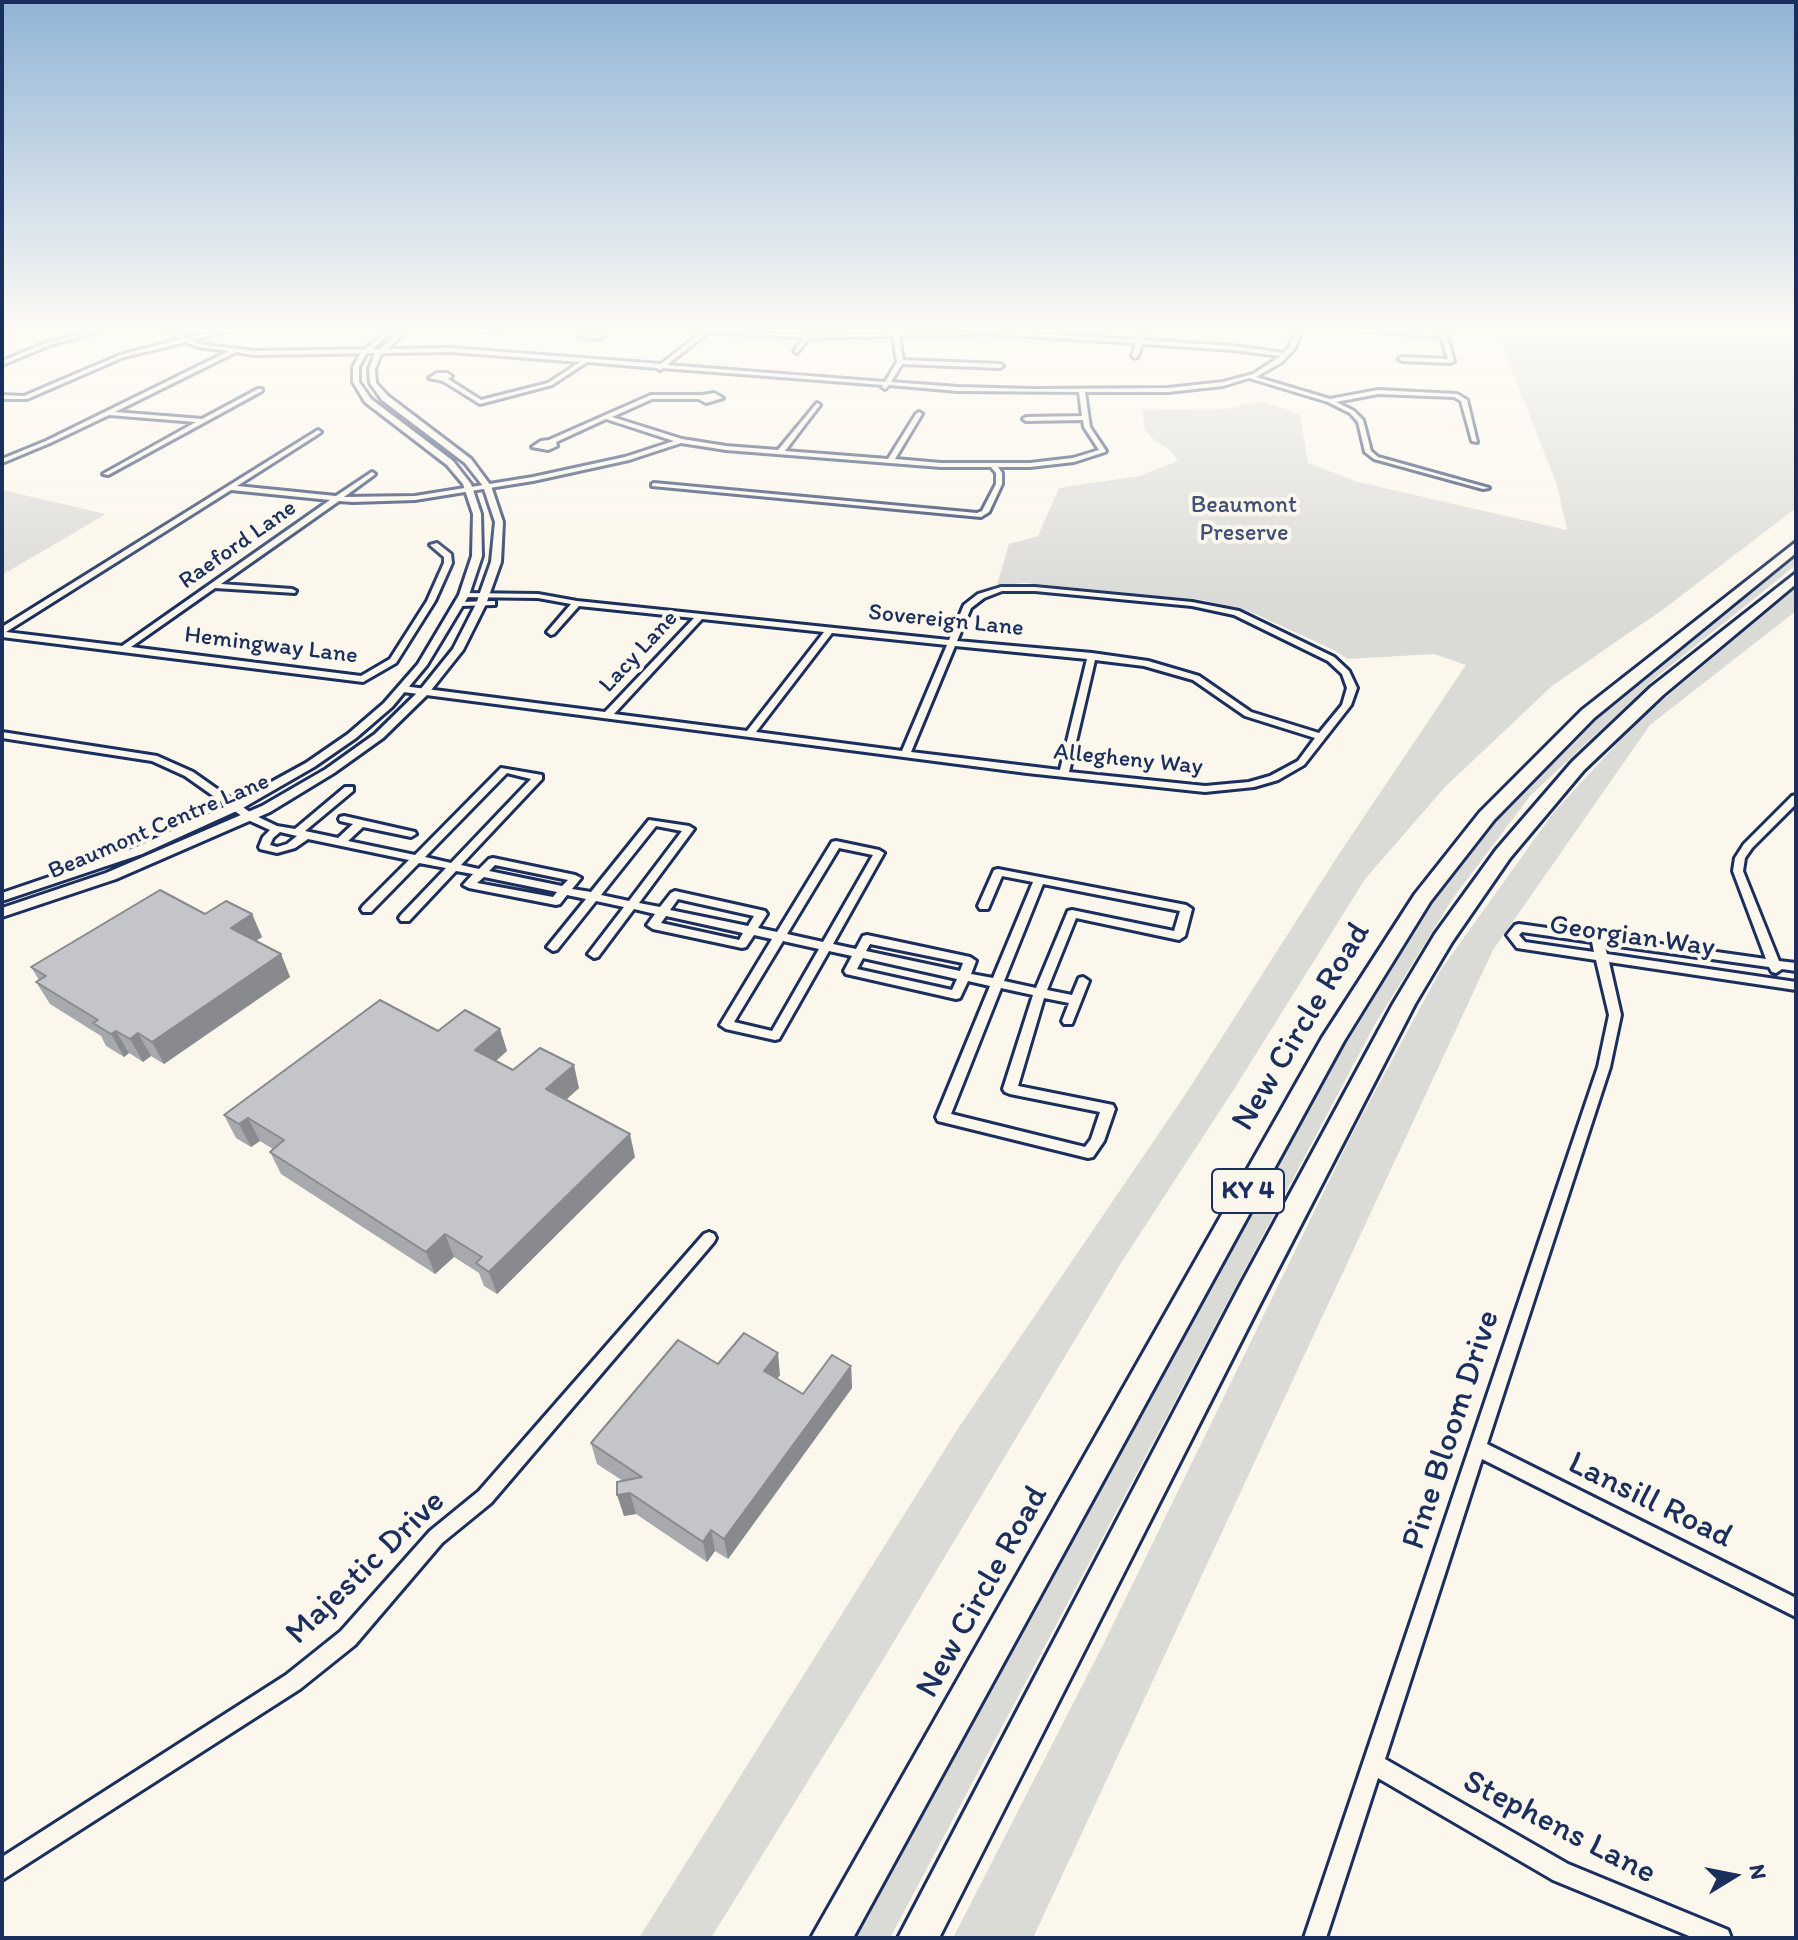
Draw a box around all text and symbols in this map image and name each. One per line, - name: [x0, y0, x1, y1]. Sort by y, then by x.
- park label: Beaumont Preserve: [1191, 492, 1297, 548]
- street label: Raeford Lane: [174, 494, 302, 596]
- street label: Sovereign Lane: [867, 599, 1025, 643]
- street label: Lacy Lane: [594, 605, 684, 699]
- street label: Hemingway Lane: [183, 621, 359, 671]
- street label: Allegheny Way: [1052, 738, 1204, 782]
- street label: Beaumont Centre Lane: [44, 767, 274, 887]
- street label: Georgian Way: [1547, 909, 1717, 965]
- street label: New Circle Road: [1224, 915, 1380, 1139]
- road number: KY 4: [1212, 1169, 1284, 1213]
- street label: Pine Bloom Drive: [1394, 1305, 1510, 1555]
- street label: Lansill Road: [1561, 1444, 1739, 1558]
- street label: New Circle Road: [908, 1479, 1058, 1705]
- street label: Majestic Drive: [278, 1482, 454, 1654]
- street label: Stephens Lane: [1456, 1762, 1662, 1894]
- north arrow: [1694, 1836, 1774, 1916]
- text: N: [1744, 1862, 1773, 1881]

